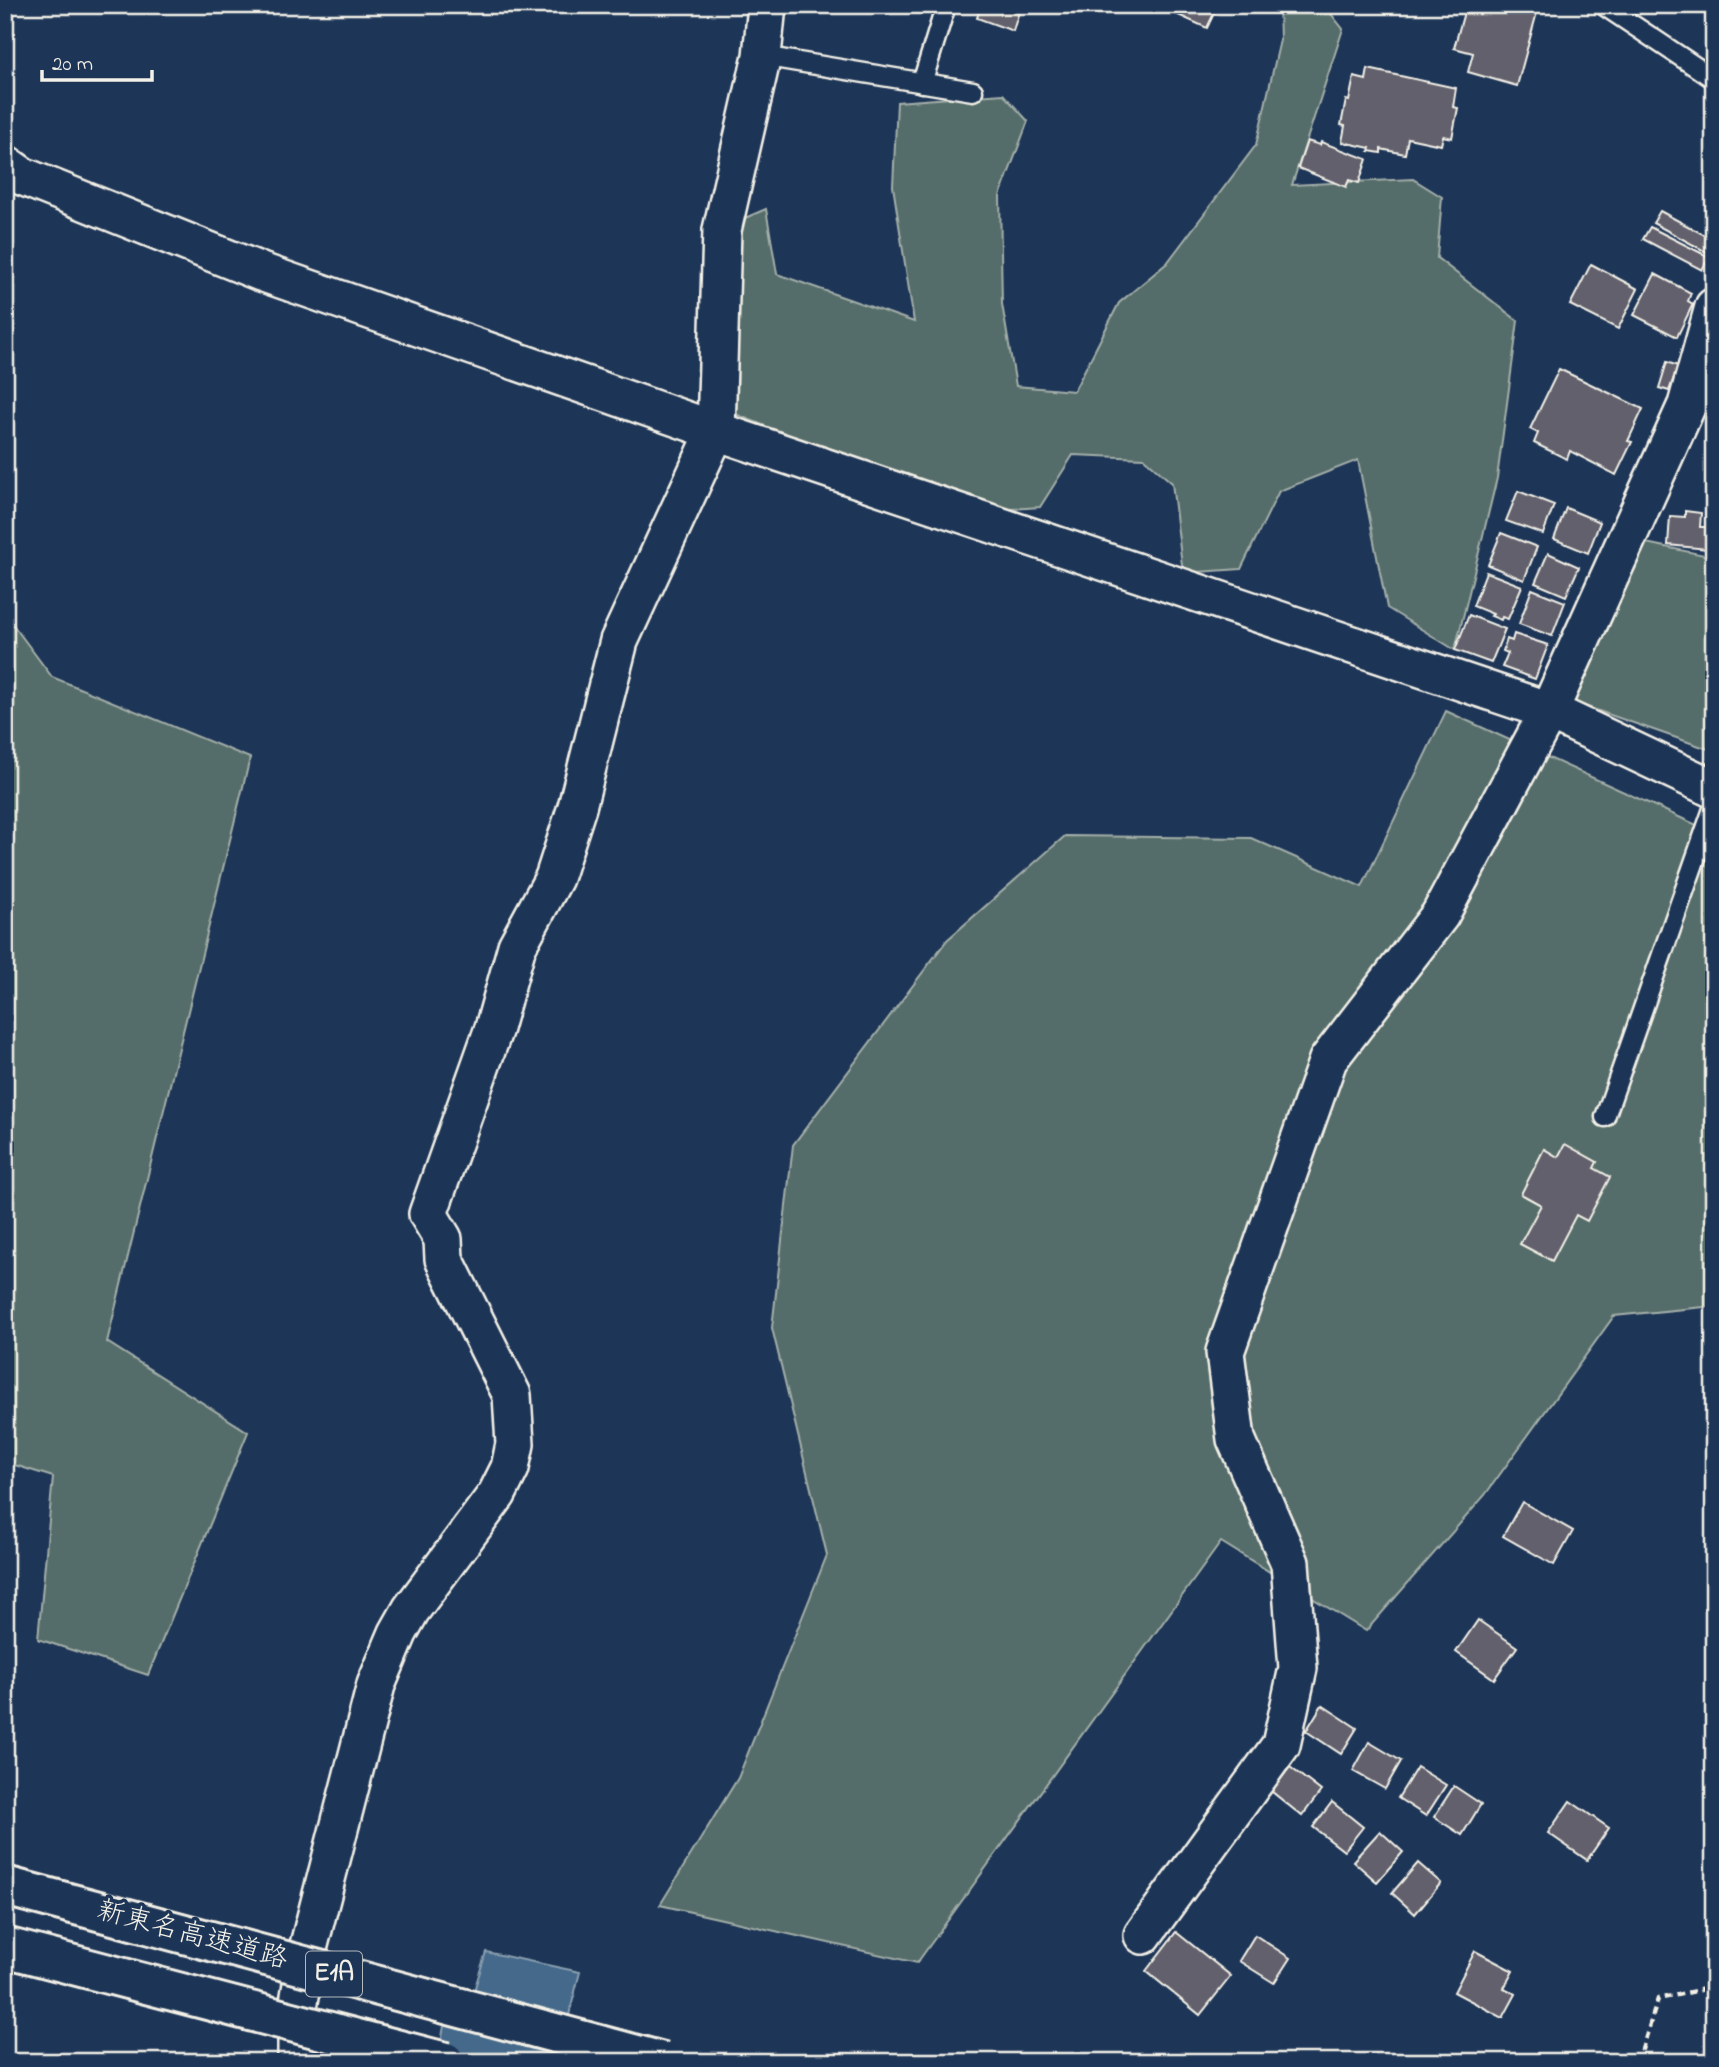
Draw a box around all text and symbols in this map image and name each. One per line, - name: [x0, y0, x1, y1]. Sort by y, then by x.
- scale bar: [42, 38, 152, 82]
- text: 20 m: [52, 50, 93, 80]
- street label: 新東名高速道路: [92, 1891, 292, 1981]
- road number: E1A: [306, 1952, 362, 1996]

